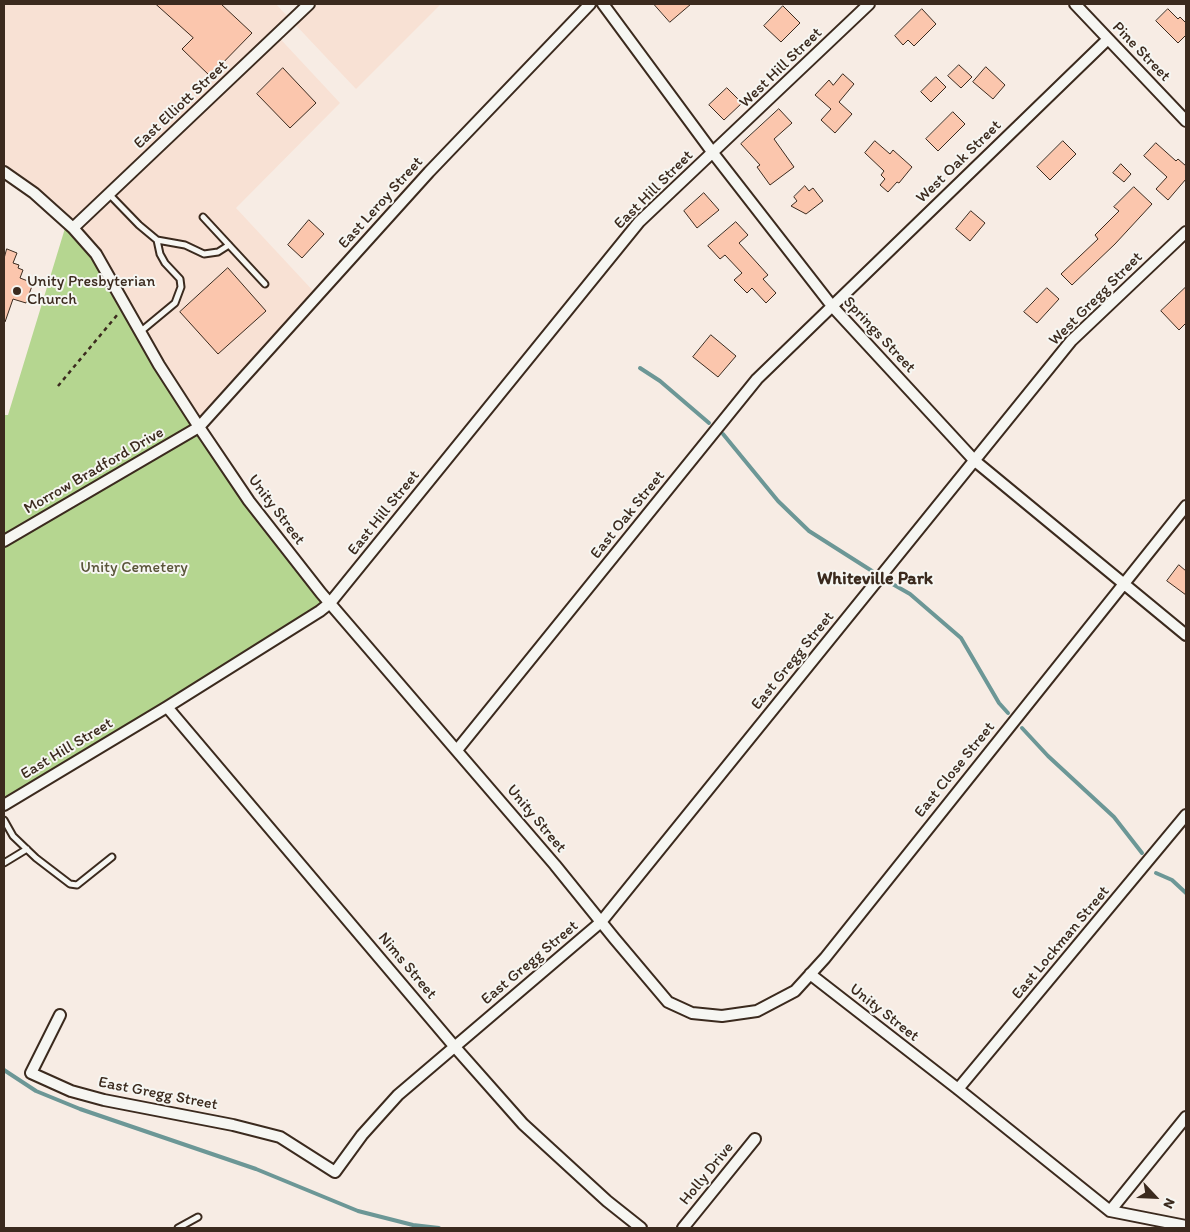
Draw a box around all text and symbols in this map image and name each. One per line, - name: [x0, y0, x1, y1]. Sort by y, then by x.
- street label: Pine Street: [1108, 18, 1174, 86]
- street label: West Hill Street: [736, 24, 826, 112]
- street label: East Elliott Street: [130, 57, 232, 153]
- street label: West Oak Street: [912, 116, 1006, 208]
- street label: East Hill Street: [610, 146, 698, 234]
- street label: East Leroy Street: [335, 153, 427, 253]
- street label: West Gregg Street: [1045, 248, 1147, 350]
- place label: Unity Presbyterian Church: [27, 272, 155, 310]
- marker: Unity Presbyterian Church: [11, 285, 23, 297]
- street label: Springs Street: [839, 293, 919, 377]
- street label: Morrow Bradford Drive: [21, 423, 167, 519]
- street label: East Hill Street: [344, 467, 424, 559]
- street label: East Oak Street: [587, 467, 669, 563]
- street label: Unity Street: [243, 471, 309, 549]
- park label: Unity Cemetery: [80, 558, 188, 578]
- district label: Whiteville Park: [817, 568, 933, 590]
- street label: East Gregg Street: [747, 608, 839, 714]
- street label: East Hill Street: [17, 714, 117, 784]
- street label: East Close Street: [911, 718, 999, 822]
- street label: Unity Street: [502, 781, 570, 857]
- street label: East Lockman Street: [1008, 882, 1114, 1004]
- street label: East Gregg Street: [477, 917, 583, 1009]
- street label: Nims Street: [373, 929, 441, 1003]
- street label: Unity Street: [845, 980, 923, 1046]
- street label: East Gregg Street: [97, 1073, 219, 1115]
- street label: Holly Drive: [676, 1139, 738, 1209]
- north arrow: [1130, 1172, 1180, 1222]
- text: N: [1159, 1196, 1179, 1211]

